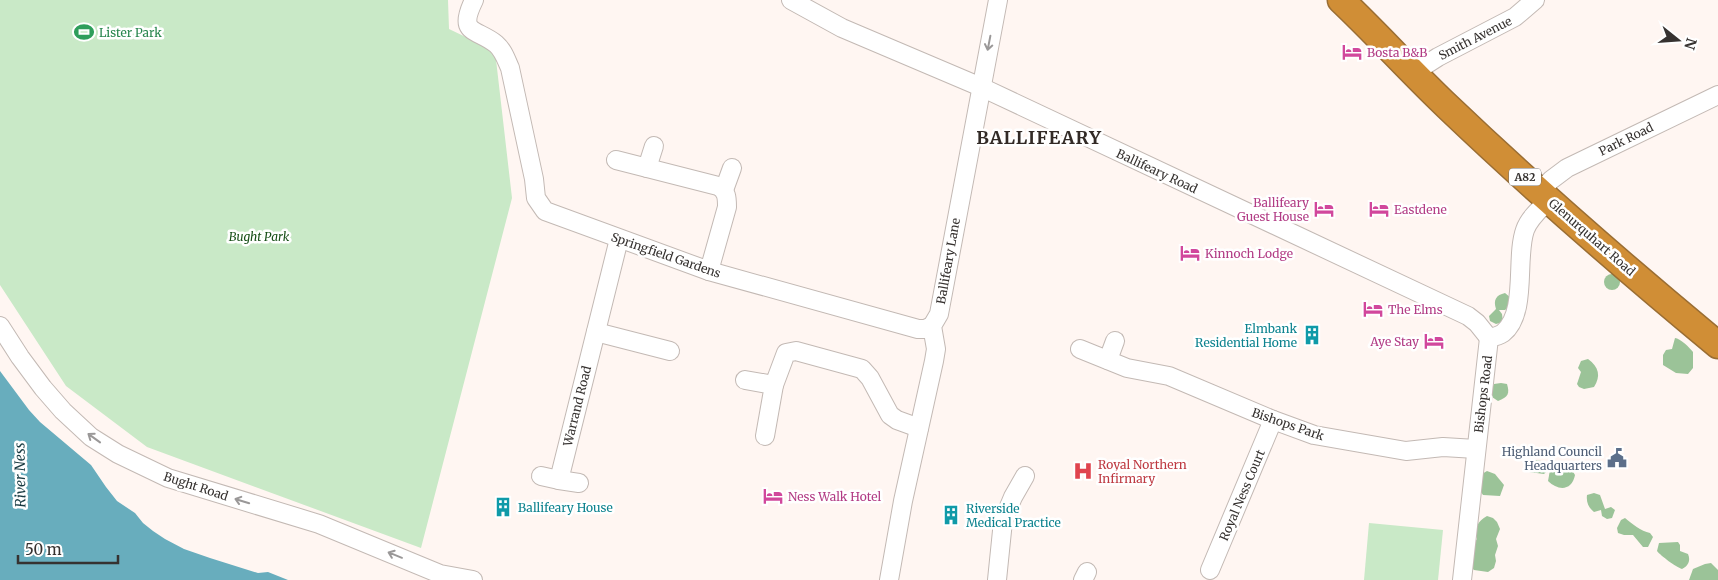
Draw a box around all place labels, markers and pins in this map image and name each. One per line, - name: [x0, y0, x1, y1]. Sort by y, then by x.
- sports icon: Lister Park: [73, 21, 95, 43]
- place label: Lister Park: [99, 25, 162, 40]
- hotel icon: Bosta B&B: [1341, 41, 1363, 63]
- place label: Bosta B&B: [1367, 45, 1427, 60]
- place label: Ballifeary Guest House: [1237, 195, 1309, 224]
- hotel icon: Ballifeary Guest House: [1313, 198, 1335, 220]
- hotel icon: Eastdene: [1368, 198, 1390, 220]
- place label: Eastdene: [1394, 202, 1447, 217]
- hotel icon: Kinnoch Lodge: [1179, 242, 1201, 264]
- place label: Kinnoch Lodge: [1205, 246, 1293, 261]
- hotel icon: The Elms: [1362, 298, 1384, 320]
- place label: The Elms: [1388, 302, 1443, 317]
- place label: Elmbank Residential Home: [1195, 321, 1297, 350]
- building icon: Elmbank Residential Home: [1301, 324, 1323, 346]
- hotel icon: Aye Stay: [1423, 330, 1445, 352]
- place label: Aye Stay: [1369, 334, 1419, 349]
- place label: Highland Council Headquarters: [1502, 444, 1602, 473]
- public building icon: Highland Council Headquarters: [1606, 447, 1628, 469]
- place label: Royal Northern Infirmary: [1098, 457, 1187, 486]
- hospital icon: Royal Northern Infirmary: [1072, 460, 1094, 482]
- hotel icon: Ness Walk Hotel: [762, 485, 784, 507]
- place label: Ness Walk Hotel: [788, 489, 881, 504]
- building icon: Ballifeary House: [492, 496, 514, 518]
- place label: Ballifeary House: [518, 500, 613, 515]
- place label: Riverside Medical Practice: [966, 501, 1061, 530]
- building icon: Riverside Medical Practice: [940, 504, 962, 526]

